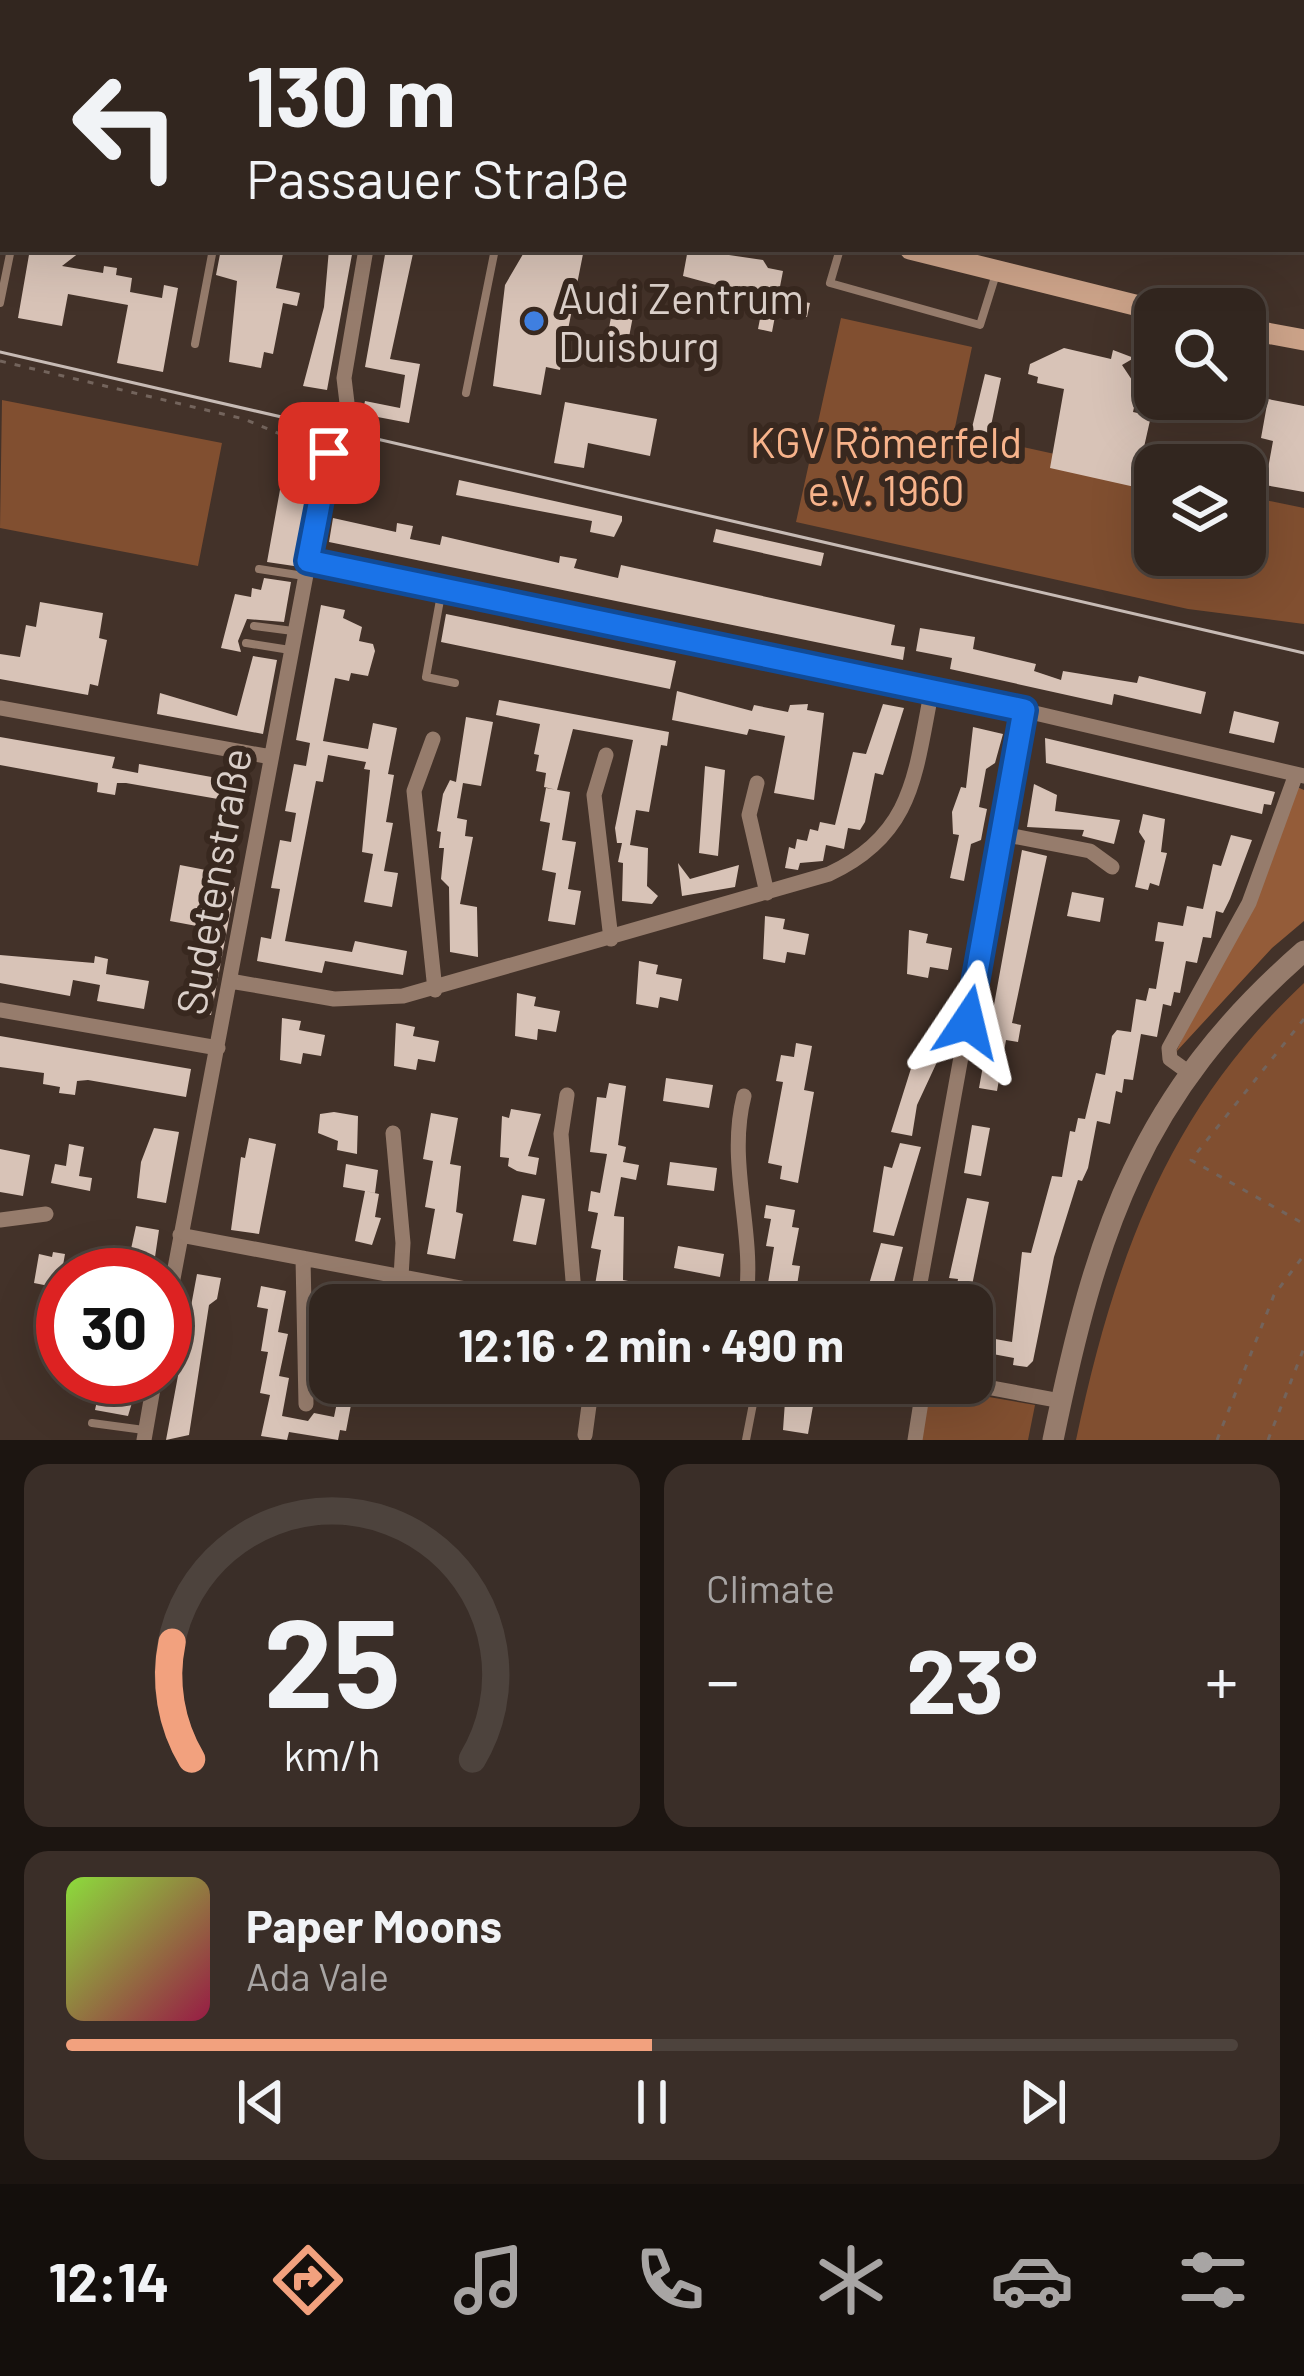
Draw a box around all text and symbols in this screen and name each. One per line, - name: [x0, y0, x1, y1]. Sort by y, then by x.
- text: 130 m: [246, 43, 456, 144]
- icon: left: [48, 48, 204, 204]
- text: Passauer Straße: [246, 145, 630, 210]
- place label: Audi Zentrum Duisburg: [558, 272, 804, 371]
- map controls: [1134, 288, 1266, 576]
- button: search: [1134, 288, 1266, 420]
- marker: Audi Zentrum Duisburg: [521, 308, 547, 334]
- pin: [278, 402, 380, 504]
- park label: KGV Römerfeld e.V. 1960: [750, 416, 1022, 514]
- icon: arrive: [296, 420, 362, 486]
- button: layers: [1134, 444, 1266, 576]
- street label: Sudetenstraße: [164, 744, 260, 1018]
- position arrow: [905, 959, 1031, 1085]
- speed limit sign: 30: [36, 1248, 192, 1404]
- text: 12:16 · 2 min · 490 m: [458, 1317, 844, 1371]
- text: Climate: [706, 1564, 835, 1611]
- text: 25: [263, 1583, 401, 1733]
- text: 23°: [906, 1624, 1038, 1732]
- text: −: [706, 1639, 739, 1718]
- text: +: [1205, 1639, 1238, 1718]
- text: km/h: [283, 1727, 381, 1779]
- text: Paper Moons: [246, 1898, 502, 1952]
- text: Ada Vale: [246, 1952, 389, 1999]
- icon: previous: [228, 2069, 294, 2135]
- icon: pause: [619, 2069, 685, 2135]
- icon: next: [1010, 2069, 1076, 2135]
- icon: directions: [266, 2238, 350, 2322]
- icon: music: [447, 2238, 531, 2322]
- icon: phone: [628, 2238, 712, 2322]
- icon: climate: [809, 2238, 893, 2322]
- icon: car: [990, 2238, 1074, 2322]
- icon: filters: [1171, 2238, 1255, 2322]
- text: 12:14: [49, 2248, 169, 2313]

